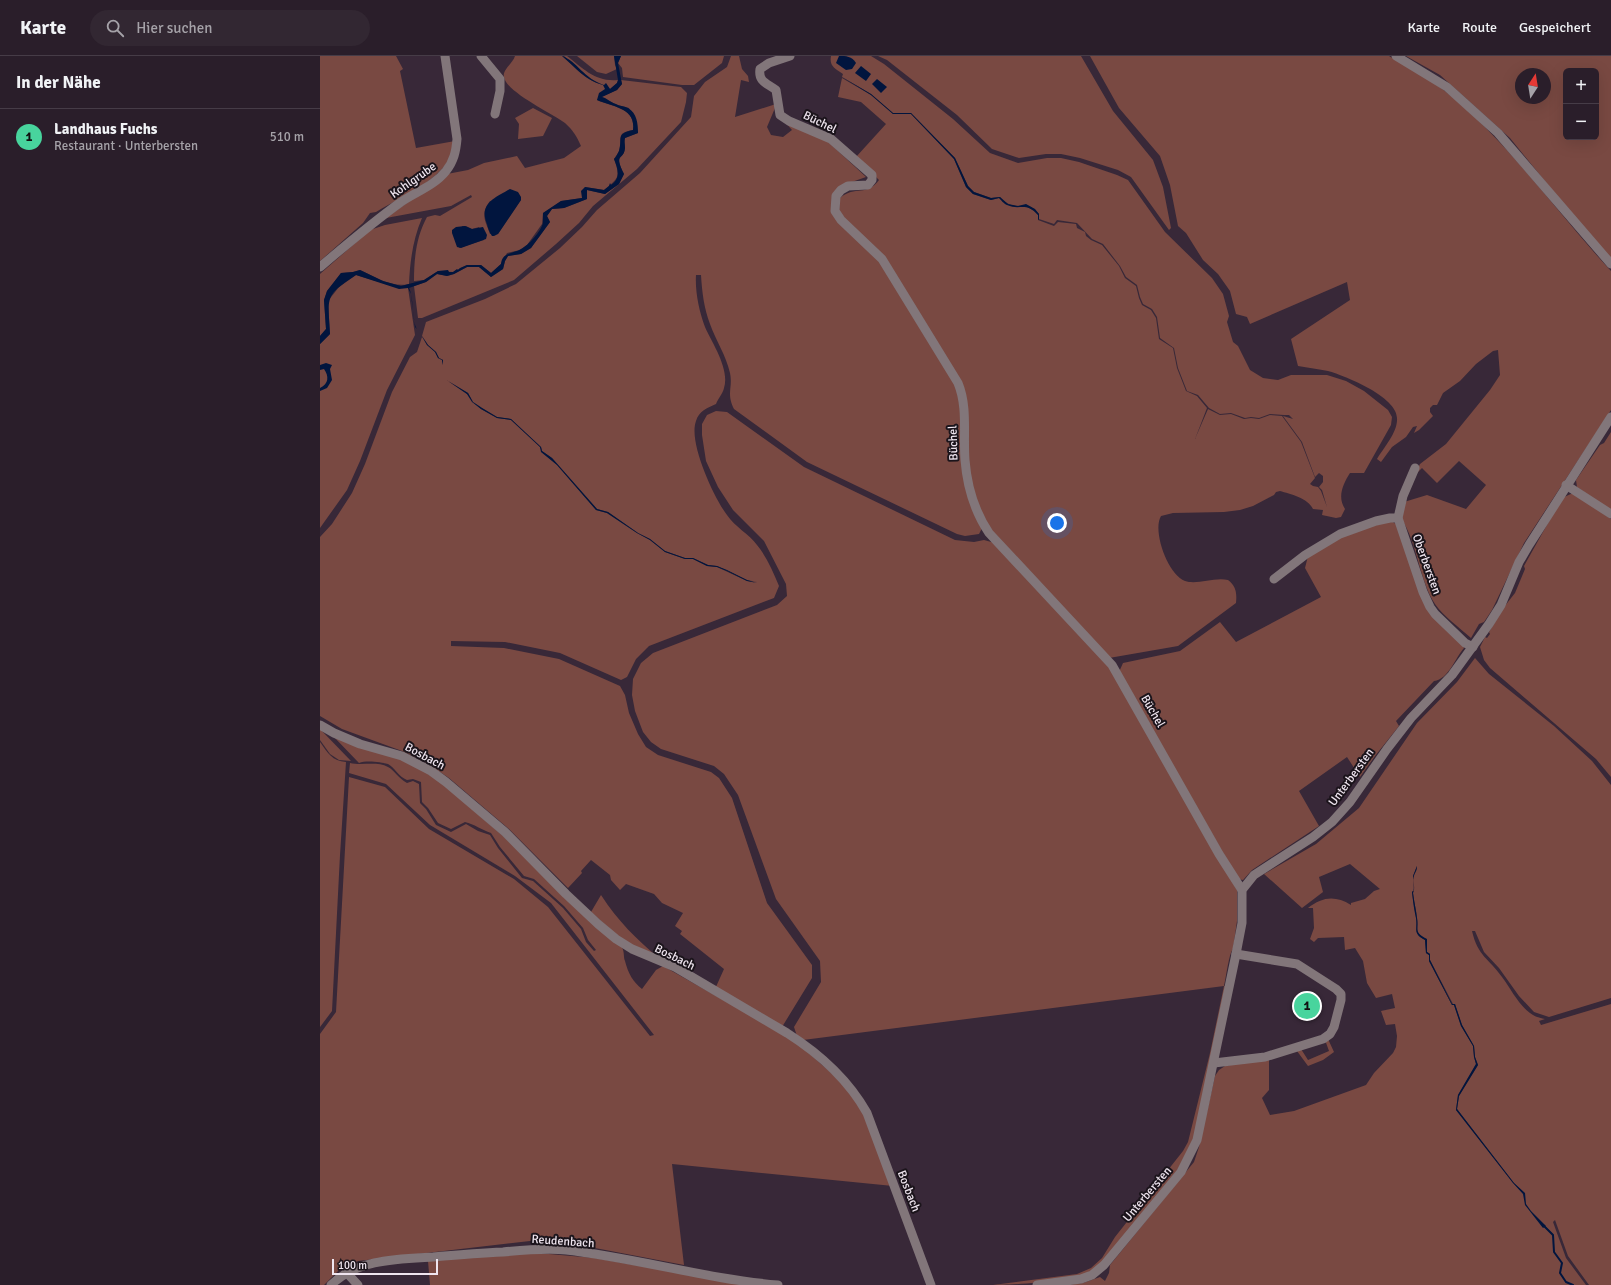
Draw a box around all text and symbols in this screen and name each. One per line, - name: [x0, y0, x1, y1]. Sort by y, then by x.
- search box: [90, 10, 370, 46]
- text: Karte: [20, 16, 66, 40]
- icon: search: [104, 17, 126, 39]
- text: Hier suchen: [136, 19, 212, 37]
- text: Karte: [1407, 19, 1440, 36]
- text: Route: [1462, 19, 1497, 36]
- text: Gespeichert: [1519, 19, 1591, 36]
- north arrow: [1515, 68, 1551, 104]
- map controls: [1563, 68, 1599, 140]
- button: +: [1563, 68, 1599, 104]
- text: In der Nähe: [16, 72, 101, 93]
- button: −: [1563, 104, 1599, 140]
- street label: Büchel: [801, 108, 839, 137]
- text: Landhaus Fuchs: [54, 120, 158, 138]
- text: 1: [25, 129, 33, 145]
- text: 510 m: [270, 129, 304, 145]
- text: Restaurant · Unterbersten: [54, 138, 198, 154]
- street label: Kohlgrube: [387, 159, 439, 202]
- street label: Büchel: [945, 424, 962, 461]
- your location: [1047, 513, 1067, 533]
- street label: Oberbersten: [1409, 532, 1444, 596]
- street label: Büchel: [1137, 692, 1168, 731]
- street label: Bosbach: [402, 740, 447, 773]
- street label: Unterbersten: [1325, 745, 1377, 809]
- street label: Bosbach: [652, 941, 698, 974]
- pin: 1: [1294, 991, 1320, 1021]
- street label: Unterbersten: [1120, 1164, 1175, 1225]
- street label: Bosbach: [894, 1168, 923, 1214]
- street label: Reudenbach: [531, 1232, 595, 1251]
- scale bar: [332, 1257, 438, 1276]
- text: 100 m: [338, 1259, 367, 1272]

